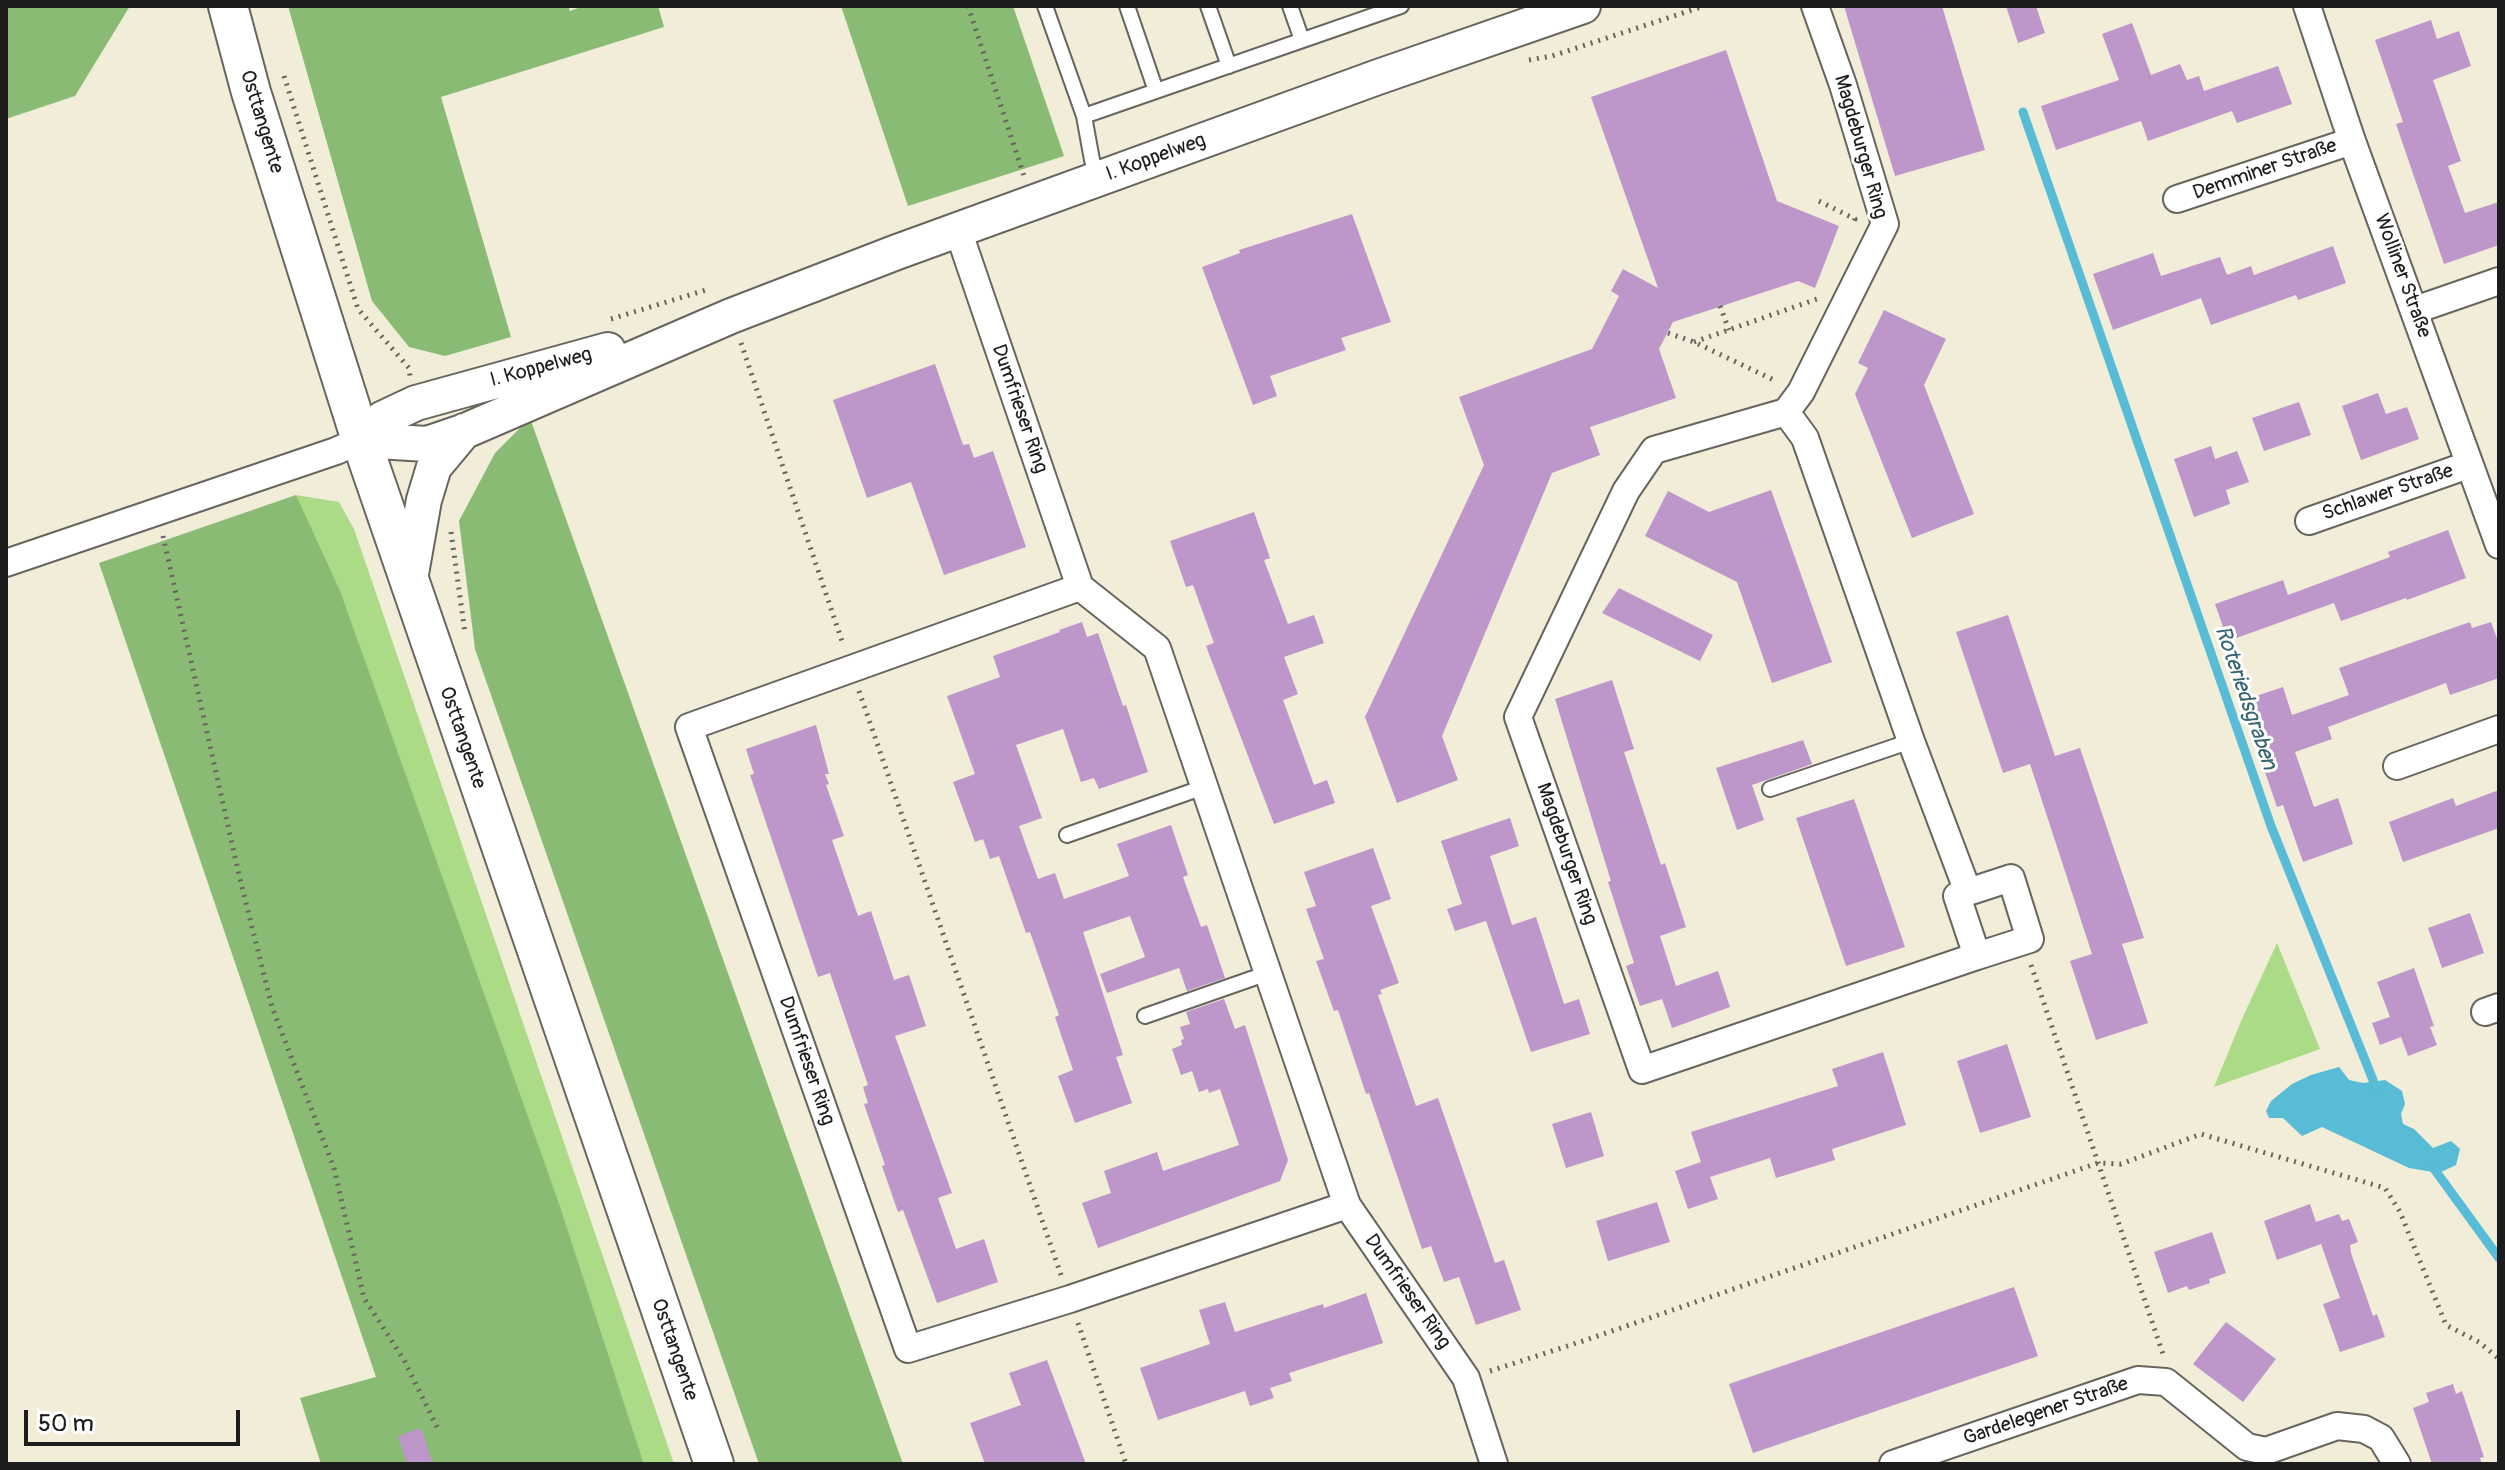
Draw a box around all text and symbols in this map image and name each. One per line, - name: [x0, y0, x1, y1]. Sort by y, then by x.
- street label: Osttangente: [234, 68, 288, 176]
- street label: Magdeburger Ring: [1828, 72, 1892, 222]
- street label: I. Koppelweg: [1103, 129, 1209, 187]
- street label: Demminer Straße: [2190, 134, 2340, 206]
- street label: Wolliner Straße: [2368, 211, 2436, 341]
- street label: Dumfrieser Ring: [986, 341, 1052, 477]
- street label: I. Koppelweg: [488, 343, 594, 393]
- street label: Schlawer Straße: [2319, 459, 2457, 527]
- water label: Roteriedsgraben: [2208, 623, 2282, 773]
- street label: Osttangente: [433, 684, 491, 792]
- street label: Magdeburger Ring: [1531, 780, 1601, 928]
- street label: Dumfrieser Ring: [773, 993, 839, 1129]
- street label: Dumfrieser Ring: [1359, 1230, 1455, 1354]
- street label: Osttangente: [645, 1296, 703, 1404]
- street label: Gardelegener Straße: [1960, 1373, 2132, 1451]
- scale bar: [28, 1394, 244, 1444]
- text: 50 m: [38, 1409, 94, 1438]

